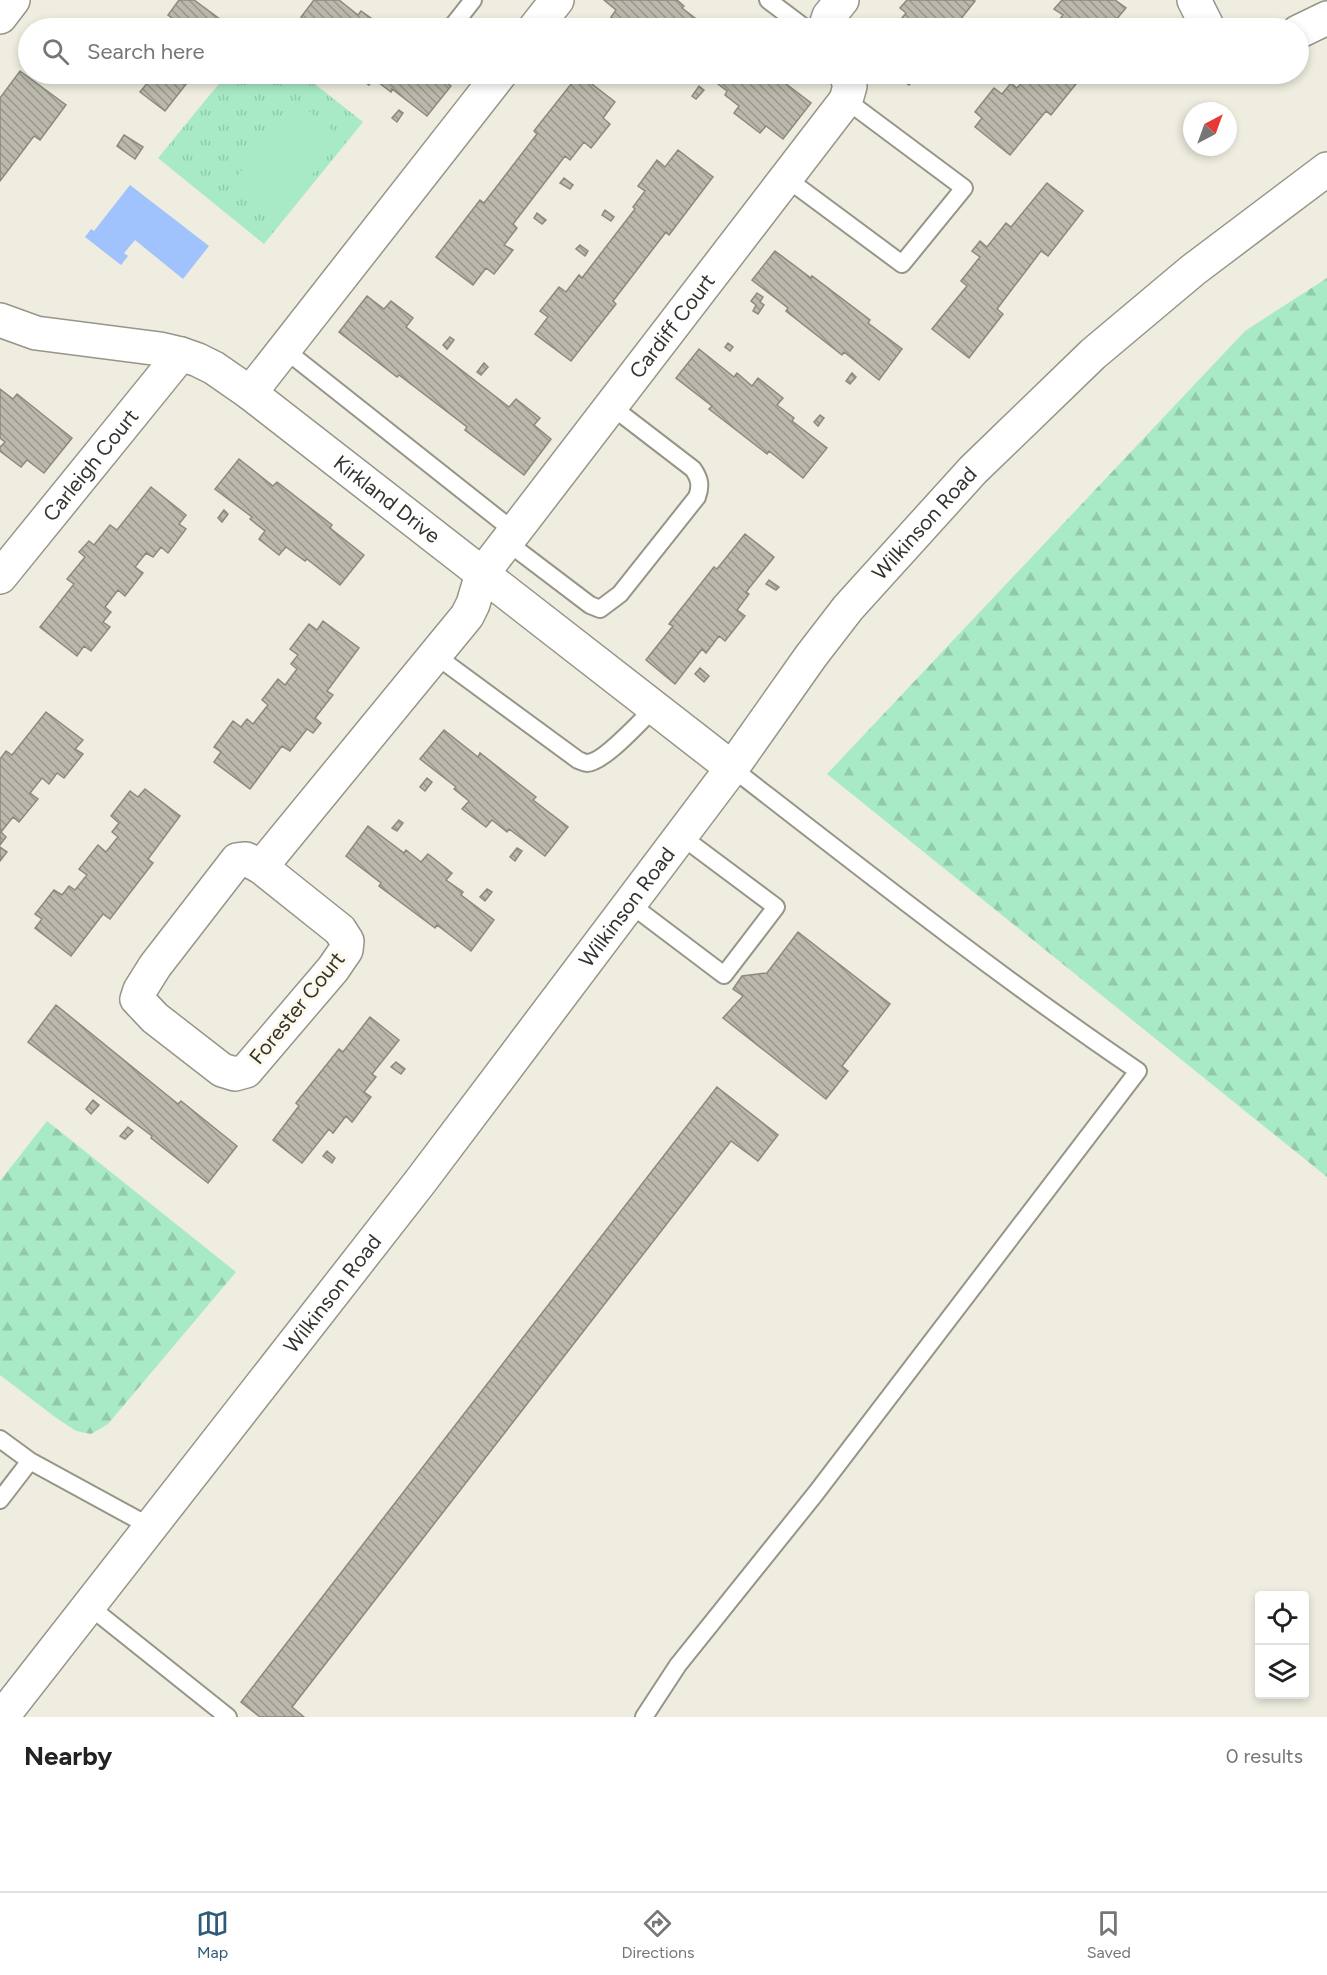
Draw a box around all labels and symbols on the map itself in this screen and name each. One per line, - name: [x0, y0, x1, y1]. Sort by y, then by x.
- north arrow: [1183, 102, 1237, 156]
- street label: Cardiff Court: [624, 269, 720, 383]
- street label: Carleigh Court: [37, 404, 143, 526]
- street label: Kirkland Drive: [329, 450, 445, 548]
- street label: Wilkinson Road: [867, 462, 982, 585]
- street label: Wilkinson Road: [573, 842, 680, 972]
- street label: Forester Court: [244, 946, 350, 1069]
- street label: Wilkinson Road: [278, 1229, 386, 1358]

